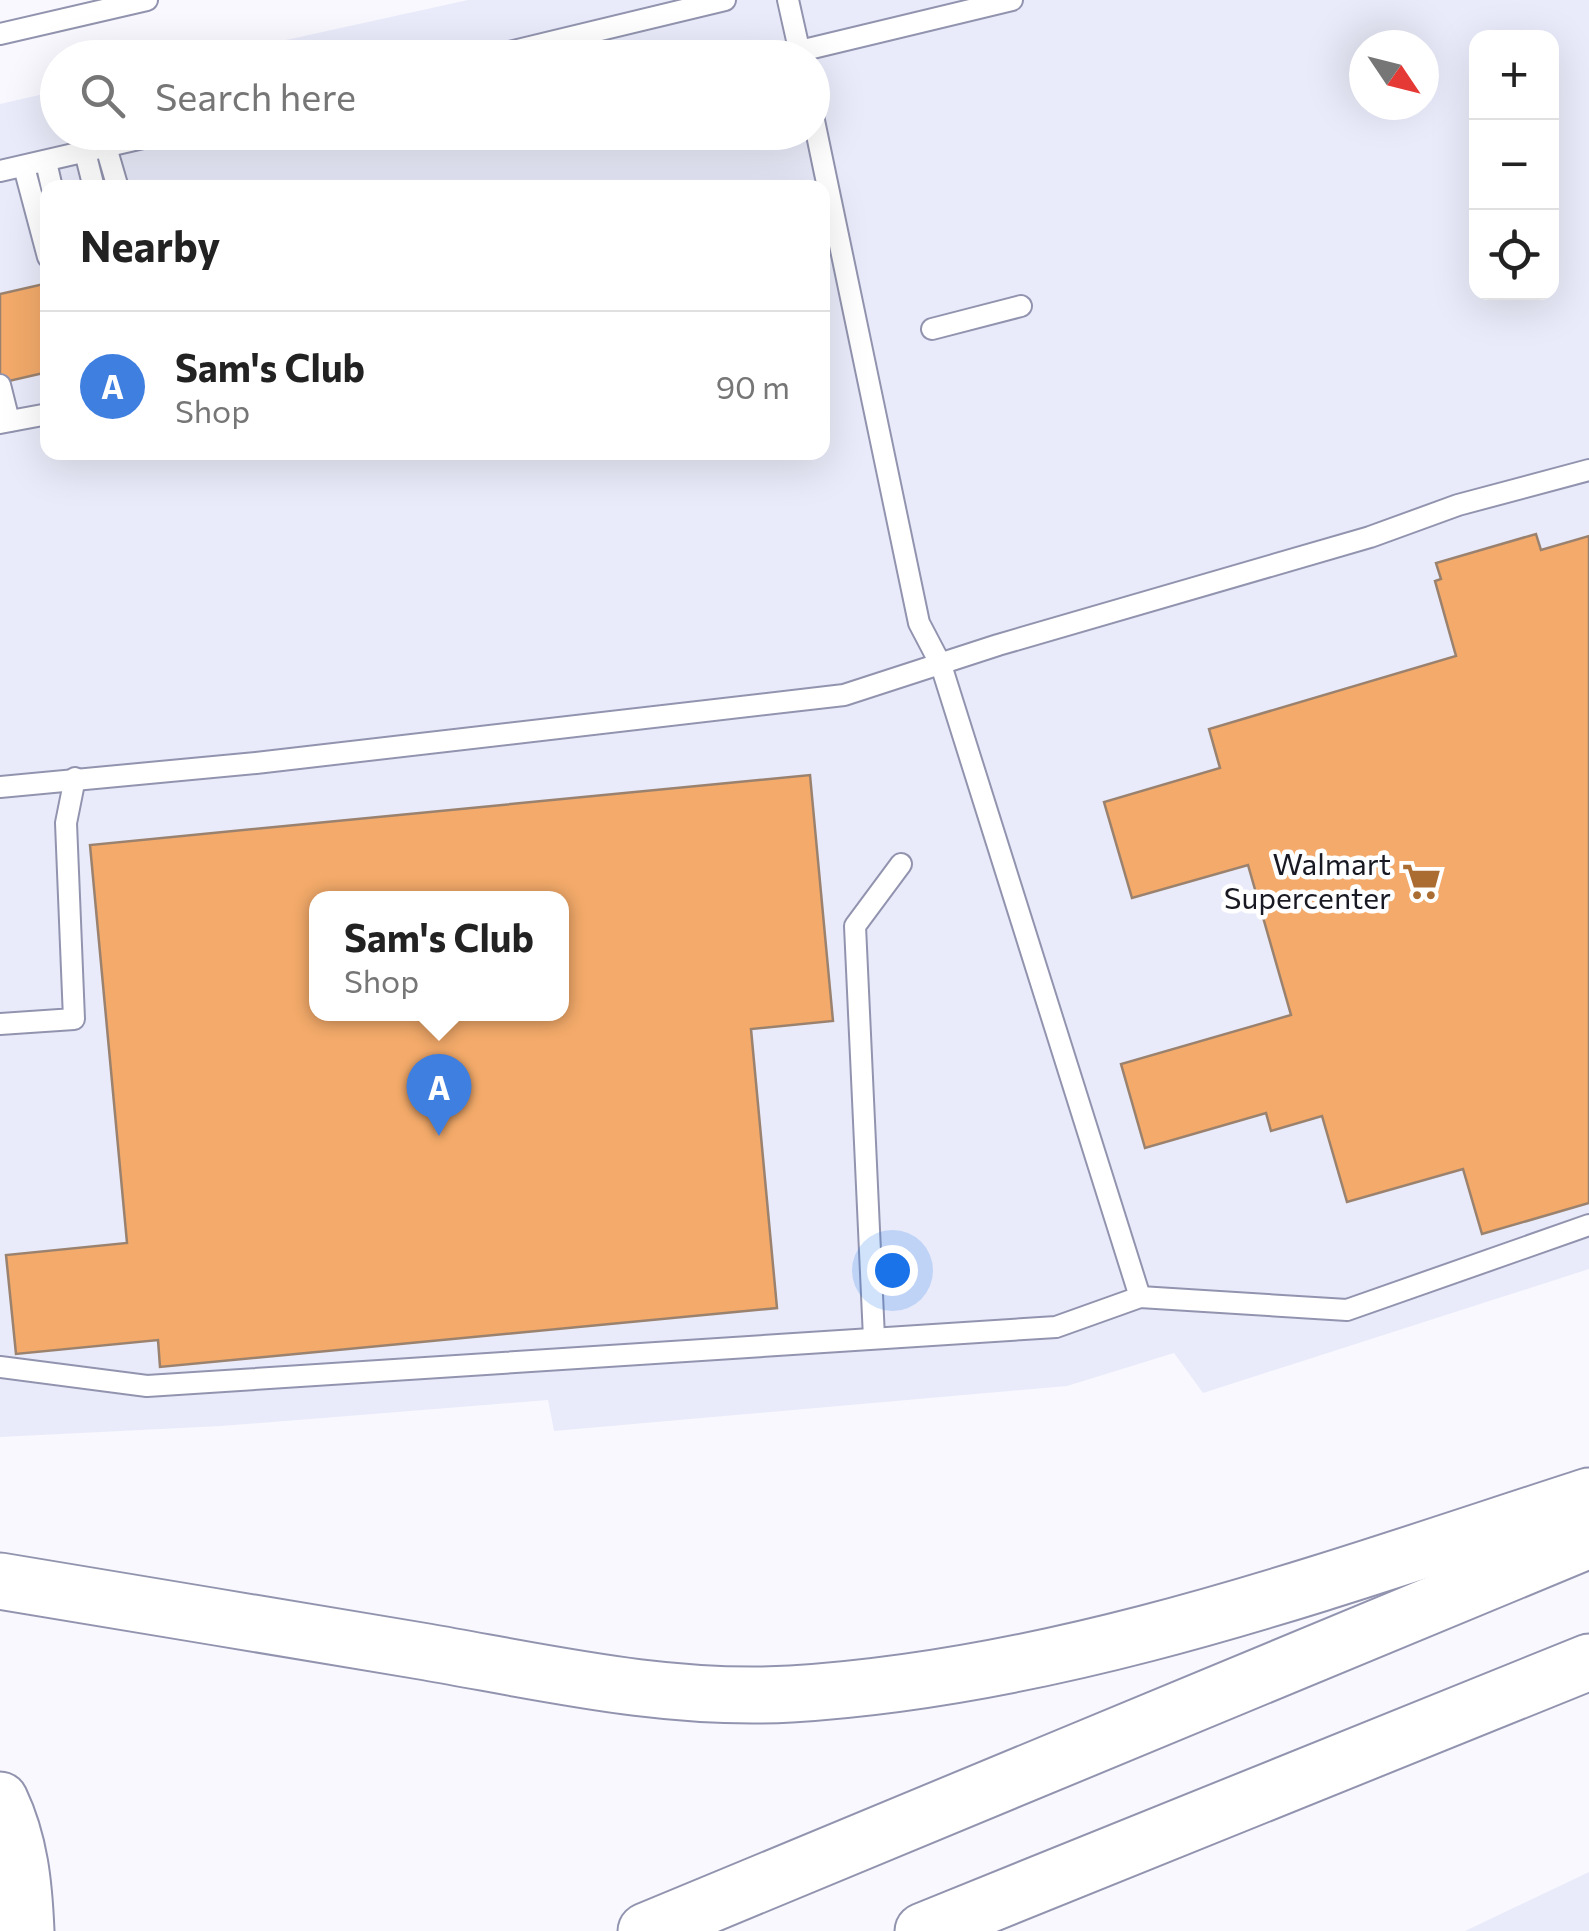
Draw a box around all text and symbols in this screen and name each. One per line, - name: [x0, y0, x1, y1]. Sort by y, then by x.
- north arrow: [1349, 30, 1439, 120]
- map controls: [1469, 30, 1559, 300]
- button: +: [1469, 30, 1559, 120]
- search box: [40, 40, 830, 150]
- icon: search: [75, 68, 130, 123]
- text: Search here: [155, 72, 356, 119]
- button: −: [1469, 120, 1559, 210]
- button: locate: [1469, 210, 1559, 300]
- text: Nearby: [80, 219, 220, 271]
- text: Sam's Club: [175, 343, 365, 390]
- text: A: [101, 366, 124, 406]
- text: 90 m: [716, 366, 790, 406]
- text: Shop: [175, 390, 250, 430]
- place label: Walmart Supercenter: [1224, 844, 1391, 915]
- supermarket icon: Walmart Supercenter: [1400, 861, 1442, 903]
- popup: [309, 891, 569, 1021]
- text: Sam's Club: [344, 913, 534, 960]
- text: Shop: [344, 960, 419, 1000]
- pin: A: [406, 1054, 472, 1136]
- your location: [867, 1245, 918, 1296]

